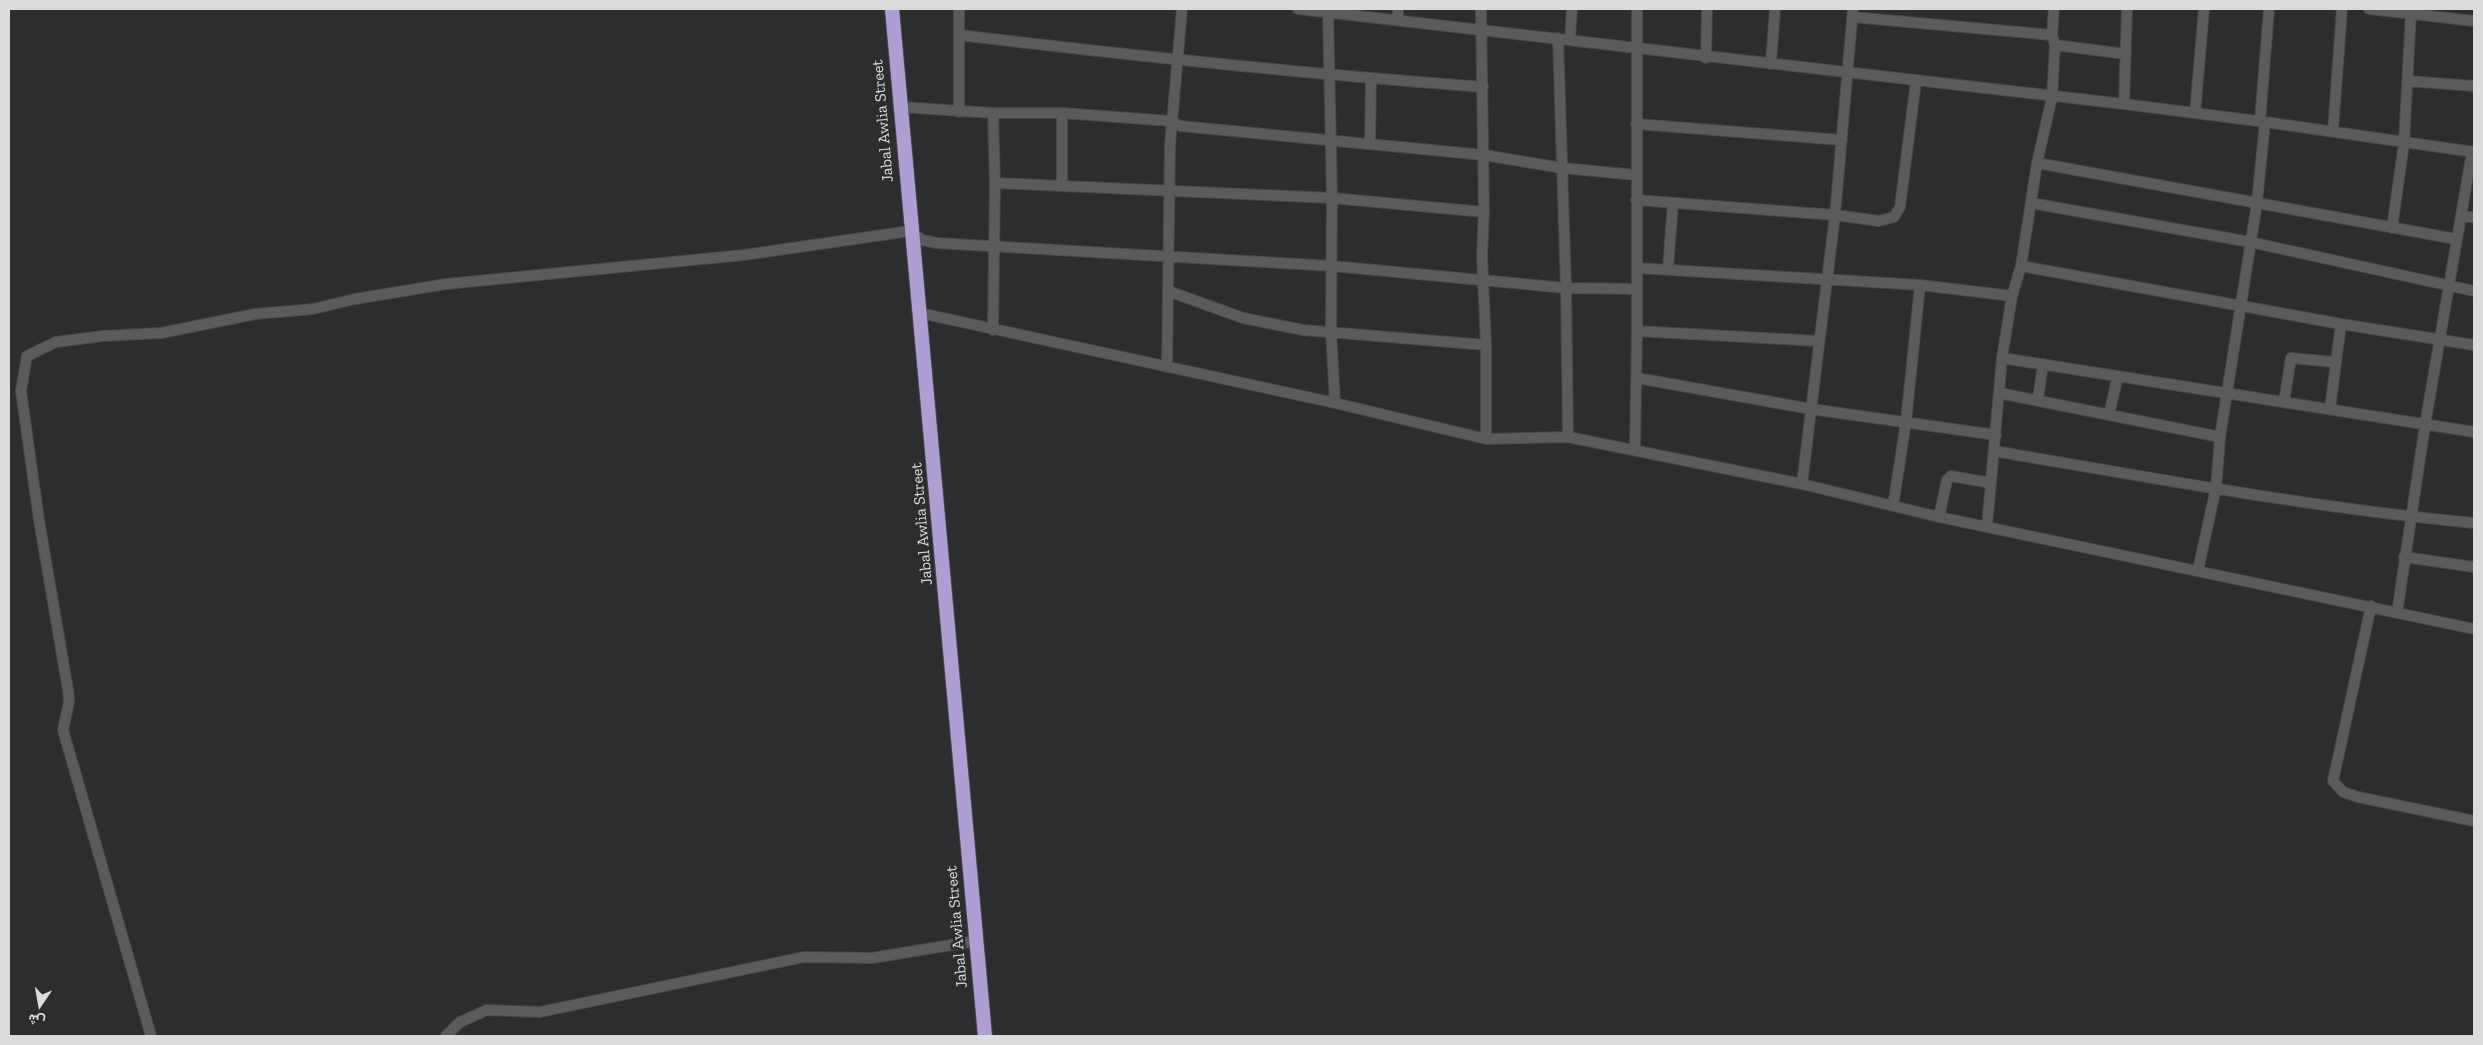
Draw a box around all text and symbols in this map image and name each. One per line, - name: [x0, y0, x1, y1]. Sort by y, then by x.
- street label: Jabal Awlia Street: [868, 59, 898, 183]
- street label: Jabal Awlia Street: [907, 462, 937, 586]
- street label: Jabal Awlia Street: [942, 865, 972, 989]
- north arrow: [15, 980, 65, 1030]
- text: ش: [27, 1010, 47, 1030]

